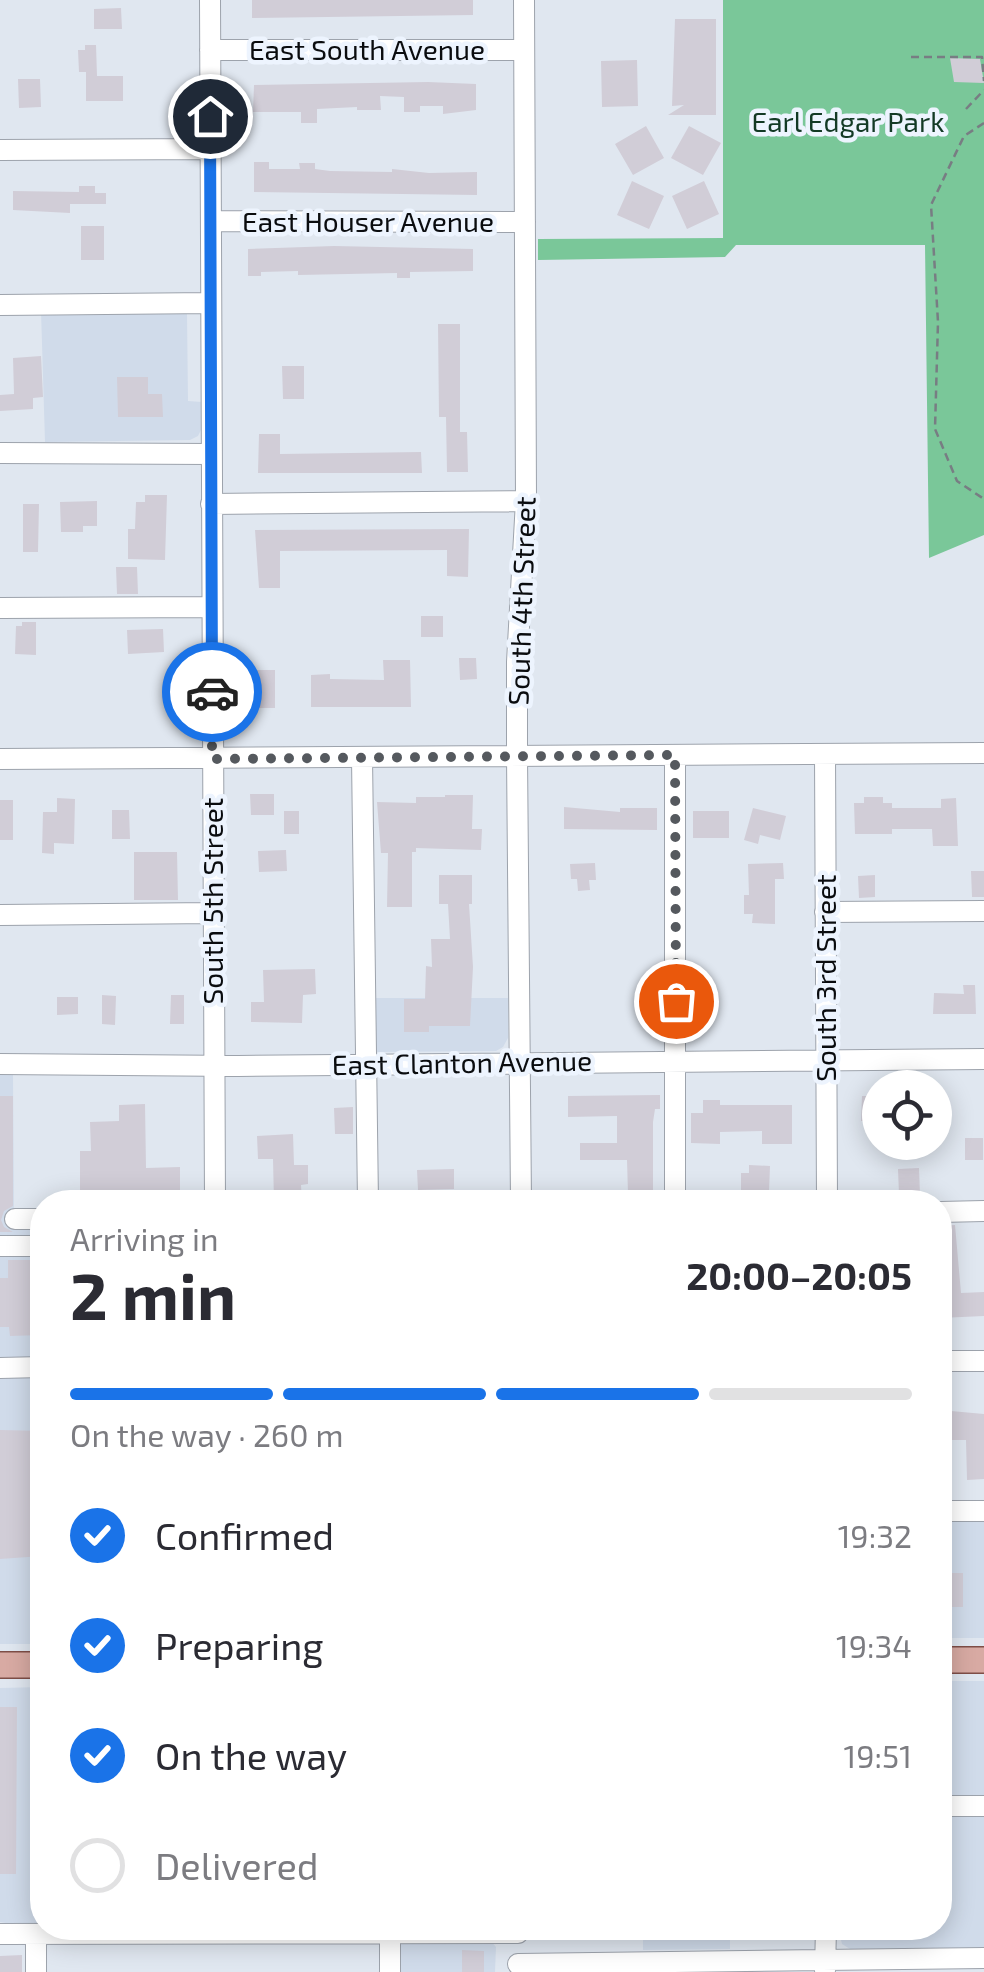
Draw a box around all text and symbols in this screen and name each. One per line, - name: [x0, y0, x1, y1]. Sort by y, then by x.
- street label: East South Avenue: [249, 32, 485, 66]
- pin: [168, 74, 253, 159]
- icon: home: [183, 89, 238, 144]
- park label: Earl Edgar Park: [752, 104, 944, 138]
- street label: East Houser Avenue: [242, 204, 494, 238]
- street label: South 4th Street: [500, 496, 542, 706]
- courier: [162, 642, 262, 742]
- icon: car: [185, 665, 240, 720]
- street label: South 5th Street: [195, 798, 229, 1004]
- street label: South 3rd Street: [808, 874, 842, 1082]
- pin: [634, 959, 719, 1044]
- icon: bag: [649, 974, 704, 1029]
- street label: East Clanton Avenue: [332, 1043, 592, 1081]
- map controls: [862, 1070, 952, 1160]
- button: locate: [862, 1070, 952, 1160]
- text: Arriving in: [70, 1219, 219, 1257]
- text: 20:00–20:05: [686, 1252, 912, 1298]
- text: 2 min: [70, 1255, 236, 1333]
- text: On the way · 260 m: [70, 1415, 344, 1453]
- icon: check: [70, 1508, 125, 1563]
- text: Confirmed: [155, 1512, 334, 1558]
- text: 19:32: [838, 1516, 912, 1554]
- icon: check: [70, 1618, 125, 1673]
- text: Preparing: [155, 1622, 323, 1668]
- text: 19:34: [836, 1626, 912, 1664]
- icon: check: [70, 1728, 125, 1783]
- text: On the way: [155, 1732, 347, 1778]
- text: 19:51: [844, 1736, 912, 1774]
- text: Delivered: [155, 1842, 319, 1888]

